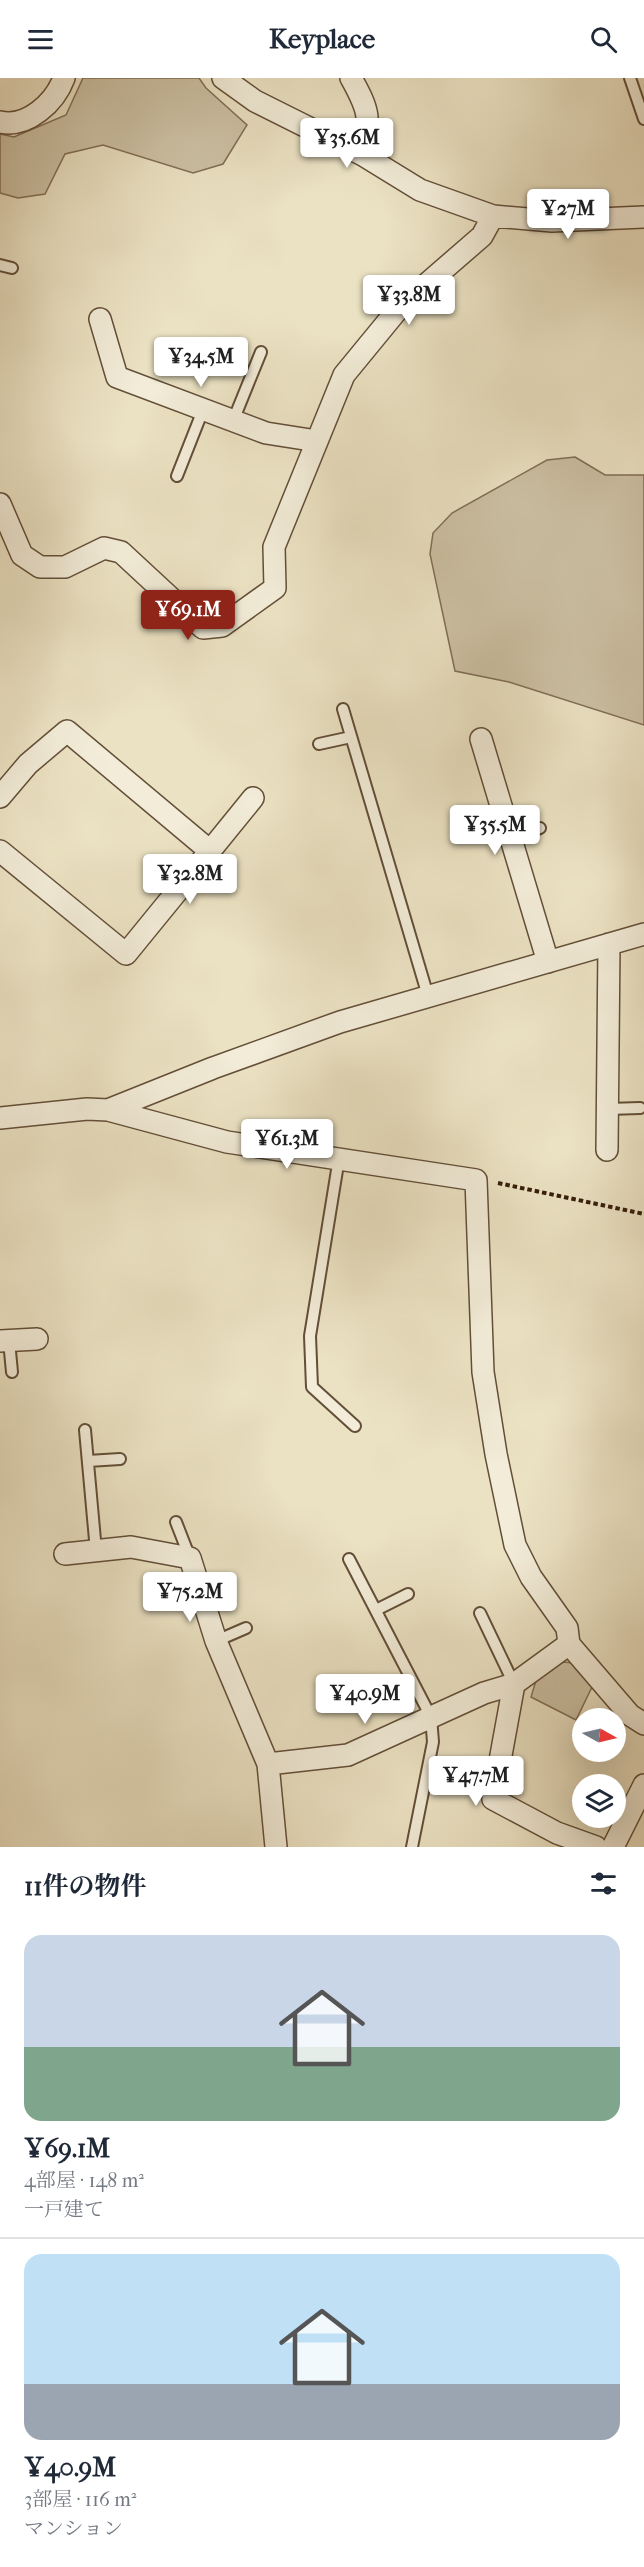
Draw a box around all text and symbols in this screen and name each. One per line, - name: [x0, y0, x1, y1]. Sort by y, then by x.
- icon: menu: [24, 23, 57, 56]
- text: Keyplace: [269, 23, 375, 55]
- icon: search: [587, 23, 620, 56]
- pin: ¥35.6M: [298, 118, 396, 169]
- text: ¥35.6M: [314, 126, 380, 149]
- pin: ¥27M: [532, 189, 604, 240]
- text: ¥27M: [541, 197, 595, 220]
- pin: ¥33.8M: [360, 275, 458, 326]
- text: ¥33.8M: [377, 283, 441, 306]
- pin: ¥34.5M: [152, 337, 250, 388]
- text: ¥34.5M: [168, 345, 234, 368]
- pin: ¥69.1M: [139, 590, 237, 641]
- text: ¥69.1M: [155, 598, 221, 621]
- pin: ¥35.5M: [446, 805, 544, 856]
- text: ¥35.5M: [464, 813, 526, 836]
- pin: ¥32.8M: [141, 854, 239, 905]
- text: ¥32.8M: [157, 862, 223, 885]
- pin: ¥61.3M: [238, 1119, 336, 1170]
- text: ¥61.3M: [255, 1127, 319, 1150]
- pin: ¥75.2M: [141, 1572, 239, 1623]
- text: ¥75.2M: [157, 1580, 223, 1603]
- pin: ¥40.9M: [316, 1674, 414, 1725]
- text: ¥40.9M: [330, 1682, 400, 1705]
- north arrow: [572, 1708, 626, 1762]
- map controls: [572, 1708, 626, 1828]
- pin: ¥47.7M: [427, 1756, 525, 1807]
- text: ¥47.7M: [443, 1764, 509, 1787]
- button: layers: [572, 1774, 626, 1828]
- icon: filters: [587, 1867, 620, 1900]
- text: 11件の物件: [24, 1871, 147, 1902]
- icon: home: [268, 1974, 376, 2082]
- text: ¥69.1M: [24, 2133, 110, 2164]
- text: 4部屋 · 148 m²: [24, 2169, 144, 2192]
- text: 一戸建て: [24, 2198, 104, 2221]
- icon: home: [268, 2293, 376, 2401]
- text: ¥40.9M: [24, 2452, 116, 2483]
- text: 3部屋 · 116 m²: [24, 2488, 136, 2511]
- text: マンション: [24, 2517, 123, 2540]

